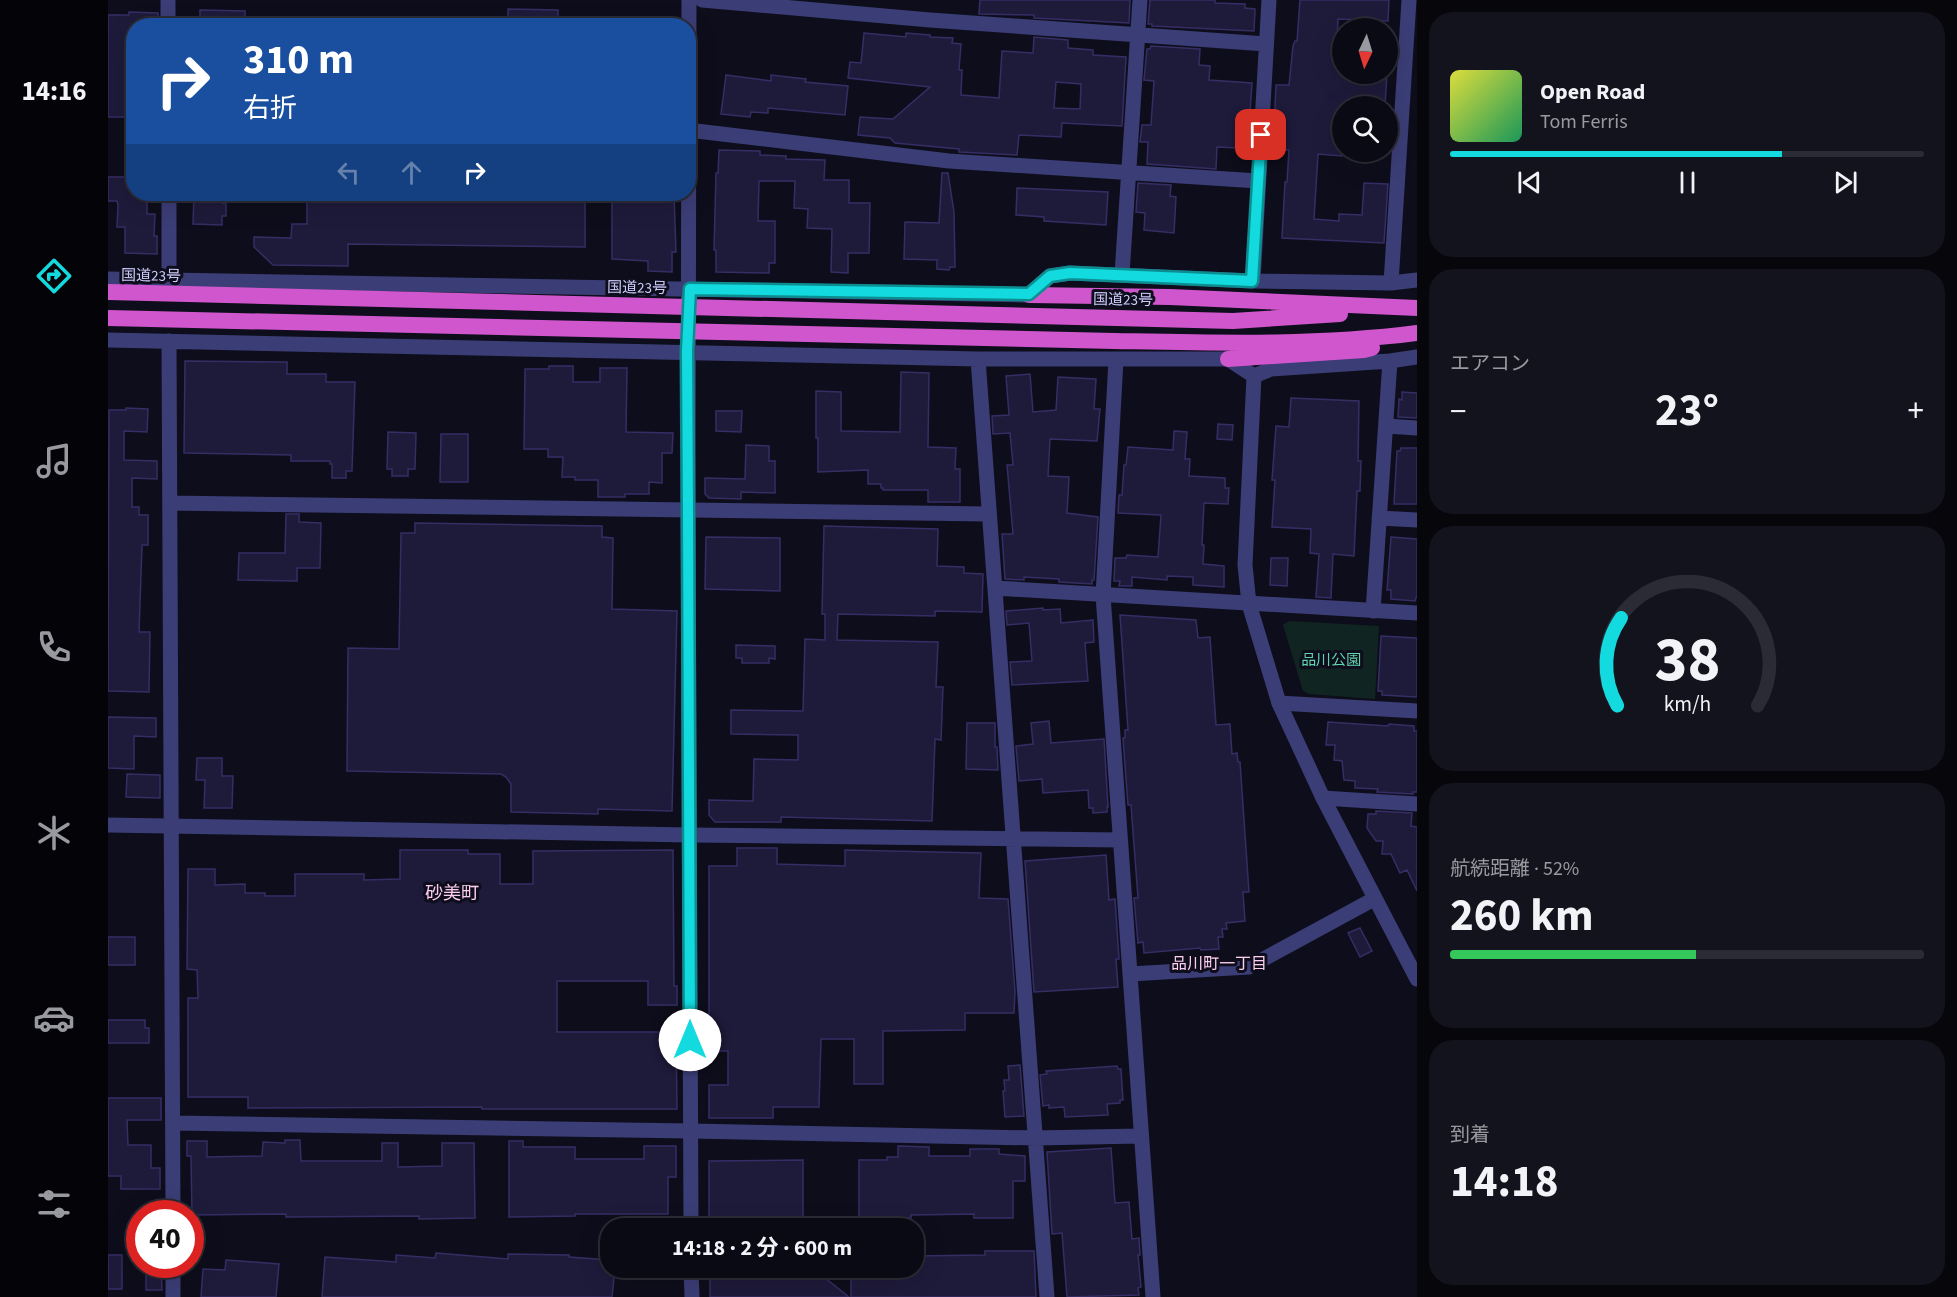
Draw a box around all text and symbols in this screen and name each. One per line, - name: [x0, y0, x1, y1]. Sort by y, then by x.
- north arrow: [1332, 18, 1398, 84]
- map controls: [1332, 18, 1398, 162]
- text: 310 m: [243, 30, 354, 90]
- icon: right: [144, 42, 222, 120]
- text: 14:16: [21, 72, 87, 111]
- text: Open Road: [1540, 76, 1645, 108]
- text: 右折: [243, 89, 297, 128]
- button: search: [1332, 96, 1398, 162]
- text: Tom Ferris: [1540, 108, 1628, 136]
- pin: [1235, 109, 1286, 160]
- icon: arrive: [1244, 118, 1277, 151]
- icon: left: [332, 156, 365, 189]
- icon: ahead: [395, 156, 428, 189]
- icon: right: [458, 156, 491, 189]
- icon: previous: [1513, 166, 1546, 199]
- icon: pause: [1671, 166, 1704, 199]
- icon: next: [1829, 166, 1862, 199]
- icon: directions: [33, 255, 75, 297]
- street label: 国道23号: [121, 265, 181, 287]
- street label: 国道23号: [607, 277, 667, 299]
- street label: 国道23号: [1093, 289, 1153, 311]
- text: エアコン: [1450, 350, 1530, 378]
- text: 23°: [1655, 379, 1719, 443]
- text: −: [1450, 388, 1466, 435]
- text: +: [1908, 388, 1924, 435]
- icon: music: [33, 440, 75, 482]
- text: 38: [1654, 616, 1720, 705]
- icon: phone: [33, 626, 75, 668]
- park label: 品川公園: [1301, 650, 1361, 671]
- text: km/h: [1663, 689, 1711, 720]
- icon: climate: [33, 812, 75, 854]
- text: 航続距離 · 52%: [1450, 855, 1579, 883]
- district label: 砂美町: [425, 881, 479, 906]
- text: 260 km: [1450, 884, 1594, 948]
- district label: 品川町一丁目: [1171, 953, 1267, 975]
- icon: car: [33, 997, 75, 1039]
- position arrow: [658, 1008, 722, 1072]
- text: 到着: [1450, 1121, 1490, 1149]
- text: 14:18: [1450, 1150, 1559, 1214]
- icon: filters: [33, 1183, 75, 1225]
- speed limit sign: 40: [126, 1200, 204, 1278]
- text: 14:18 · 2 分 · 600 m: [672, 1232, 852, 1264]

